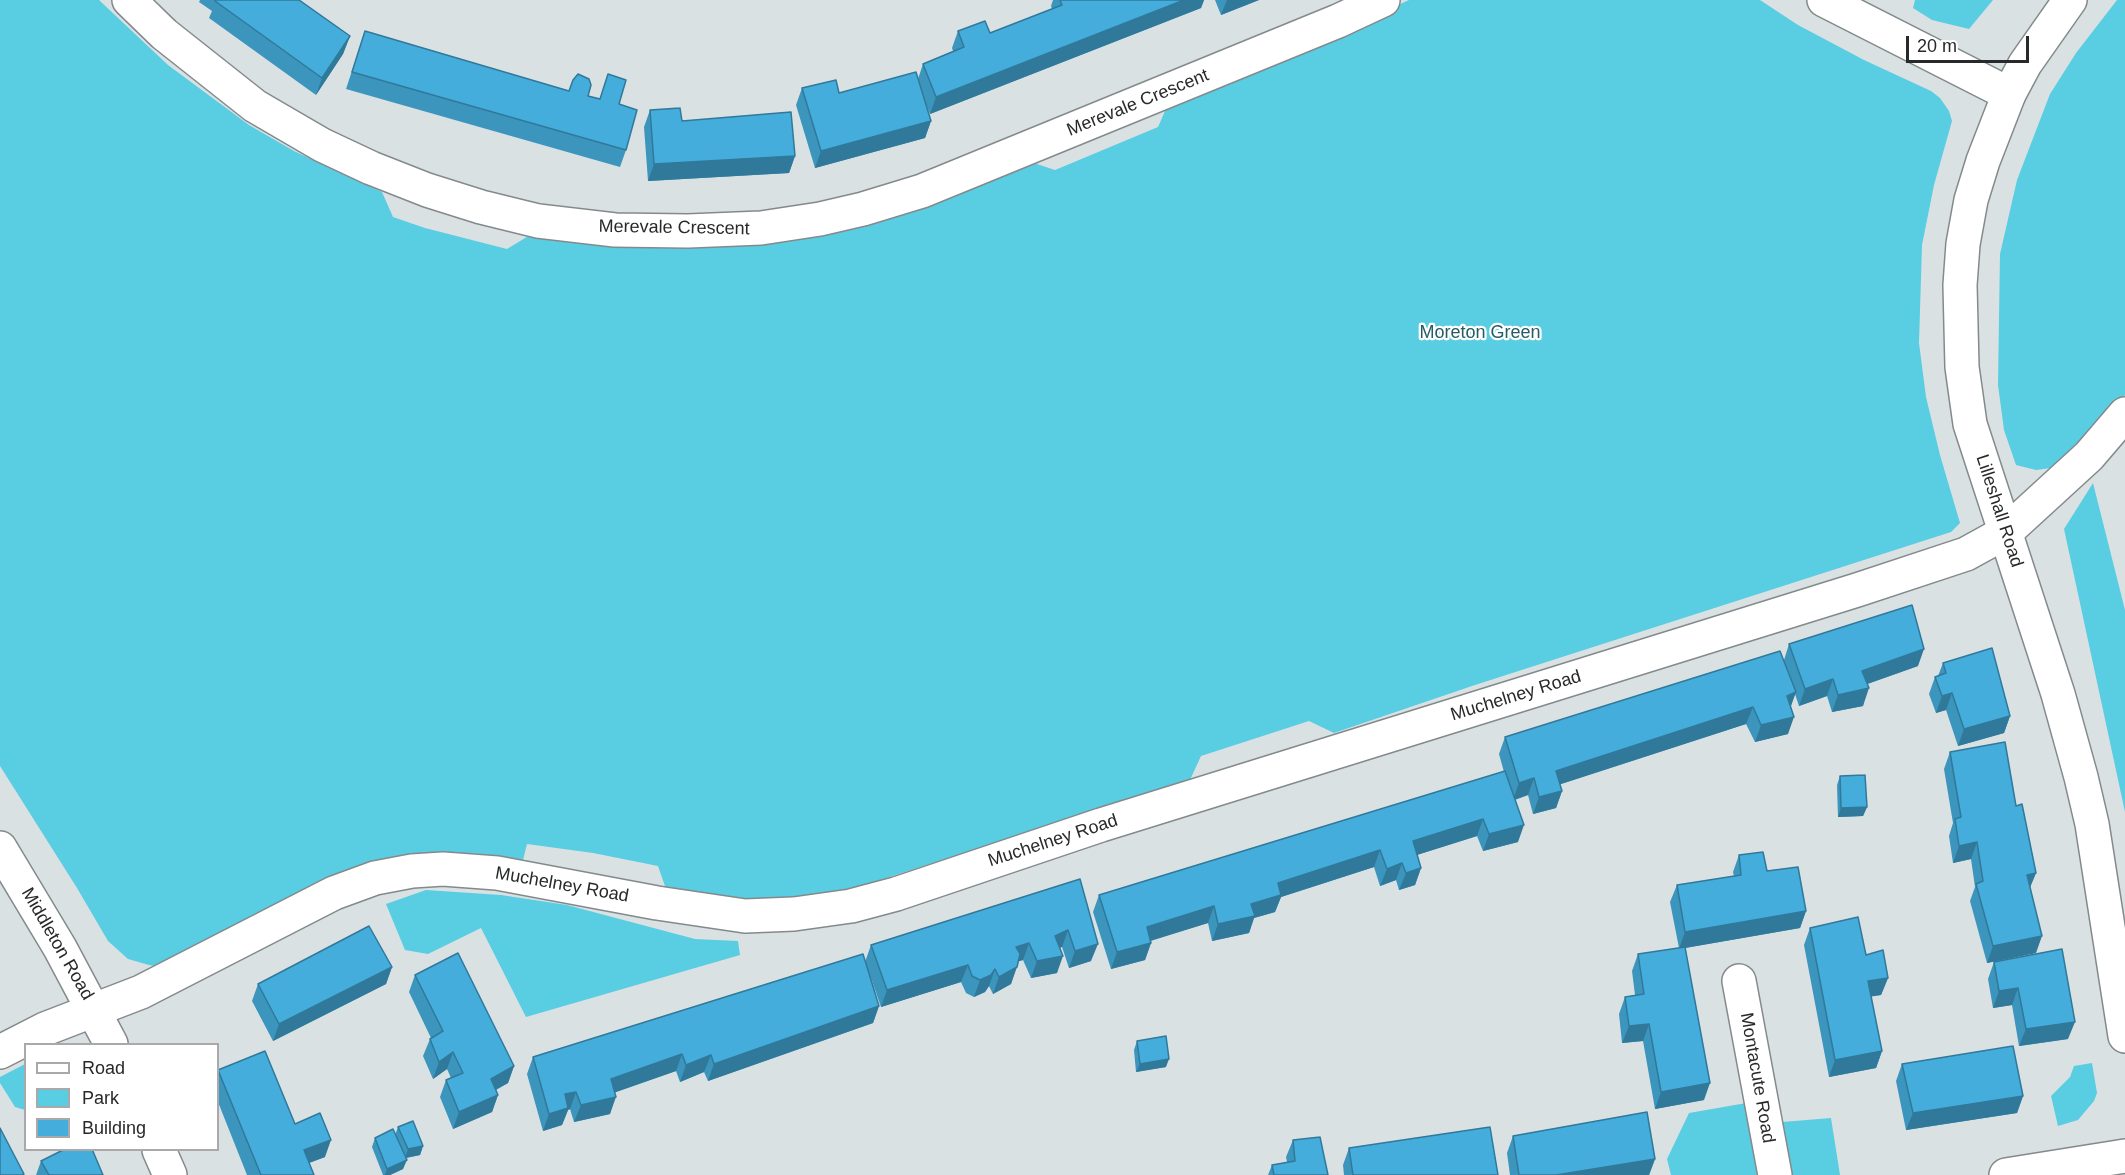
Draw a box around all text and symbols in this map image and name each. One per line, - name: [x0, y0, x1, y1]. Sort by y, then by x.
- scale bar: [1909, 24, 2032, 62]
- text: 20 m: [1917, 36, 1957, 56]
- street label: Merevale Crescent: [1064, 65, 1212, 141]
- street label: Merevale Crescent: [598, 216, 750, 240]
- park label: Moreton Green: [1419, 322, 1541, 344]
- street label: Lilleshall Road: [1971, 452, 2027, 570]
- street label: Muchelney Road: [1448, 666, 1584, 726]
- street label: Muchelney Road: [985, 810, 1121, 872]
- street label: Muchelney Road: [494, 863, 630, 907]
- street label: Middleton Road: [16, 884, 98, 1004]
- street label: Montacute Road: [1735, 1011, 1779, 1145]
- legend: [24, 1043, 219, 1151]
- text: Road: [82, 1058, 125, 1078]
- text: Park: [82, 1088, 119, 1108]
- text: Building: [82, 1118, 146, 1138]

